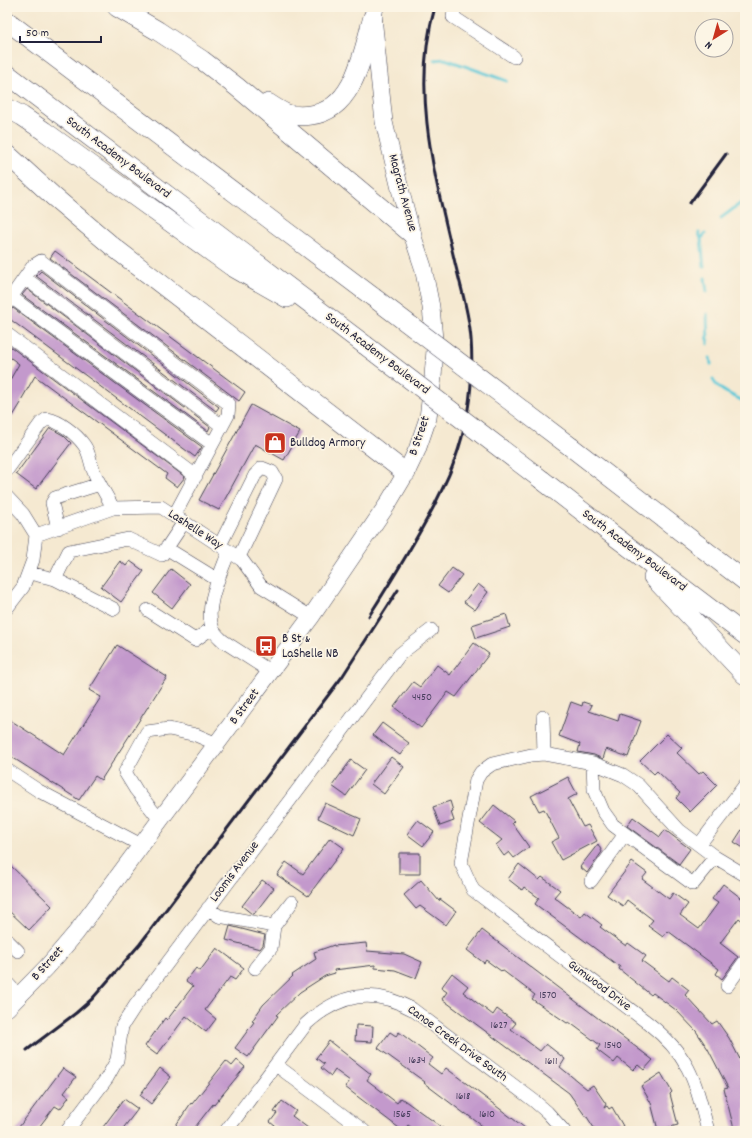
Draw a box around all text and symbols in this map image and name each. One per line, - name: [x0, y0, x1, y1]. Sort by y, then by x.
- scale bar: [20, 18, 101, 44]
- north arrow: [694, 18, 734, 58]
- text: 50 m: [26, 25, 49, 42]
- text: N: [702, 36, 716, 52]
- street label: South Academy Boulevard: [62, 112, 174, 204]
- street label: Magrath Avenue: [383, 152, 422, 234]
- street label: South Academy Boulevard: [321, 308, 433, 400]
- street label: B Street: [404, 413, 436, 458]
- shop icon: Bulldog Armory: [262, 430, 288, 456]
- place label: Bulldog Armory: [290, 434, 366, 453]
- street label: Lashelle Way: [164, 505, 227, 555]
- street label: South Academy Boulevard: [578, 505, 690, 597]
- place label: B St & LaShelle NB: [282, 630, 338, 664]
- bus stop icon: B St & LaShelle NB: [253, 633, 279, 659]
- street label: B Street: [225, 685, 265, 729]
- house number: 4450: [412, 690, 432, 706]
- street label: Loomis Avenue: [206, 837, 264, 907]
- street label: B Street: [27, 942, 69, 985]
- street label: Gumwood Drive: [563, 956, 635, 1016]
- house number: 1570: [539, 988, 557, 1004]
- street label: Canoe Creek Drive South: [403, 1001, 511, 1087]
- house number: 1627: [491, 1018, 507, 1034]
- house number: 1540: [604, 1038, 622, 1054]
- house number: 1634: [408, 1053, 426, 1069]
- house number: 1611: [545, 1054, 557, 1070]
- house number: 1618: [456, 1089, 470, 1105]
- house number: 1565: [393, 1107, 411, 1123]
- house number: 1610: [479, 1107, 495, 1123]

